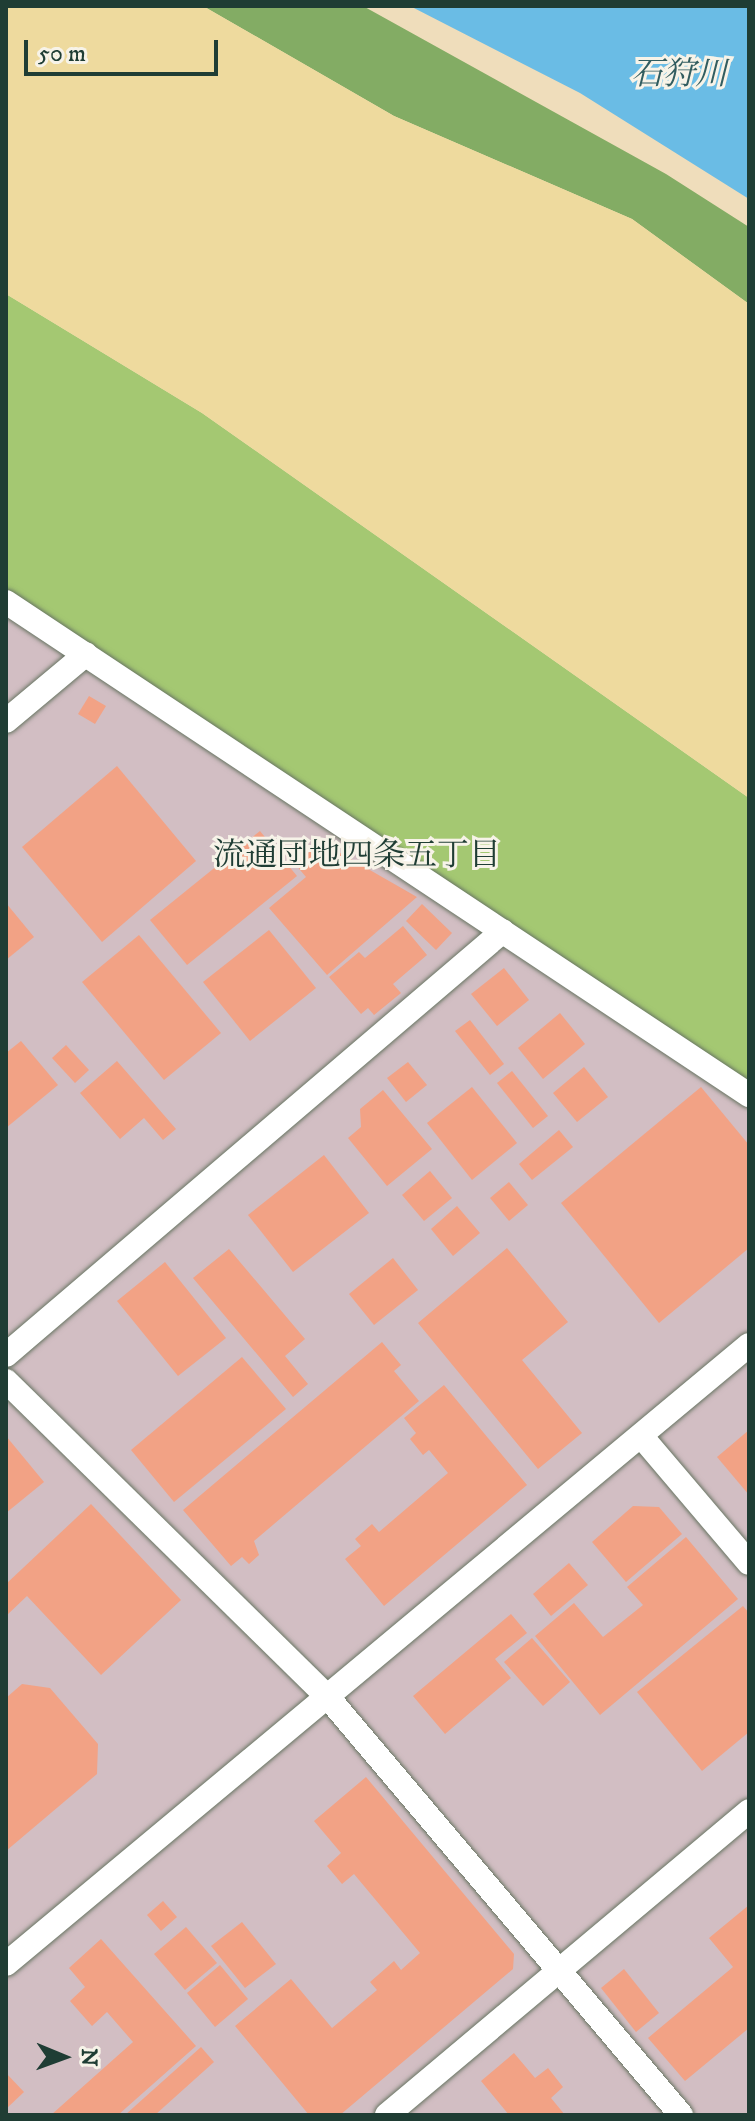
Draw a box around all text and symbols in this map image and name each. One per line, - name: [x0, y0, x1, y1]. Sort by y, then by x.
- scale bar: [28, 24, 222, 74]
- text: 50 m: [38, 39, 86, 69]
- water label: 石狩川: [631, 56, 727, 94]
- district label: 流通団地四条五丁目: [213, 837, 501, 875]
- north arrow: [24, 2017, 104, 2097]
- text: N: [75, 2048, 102, 2067]

